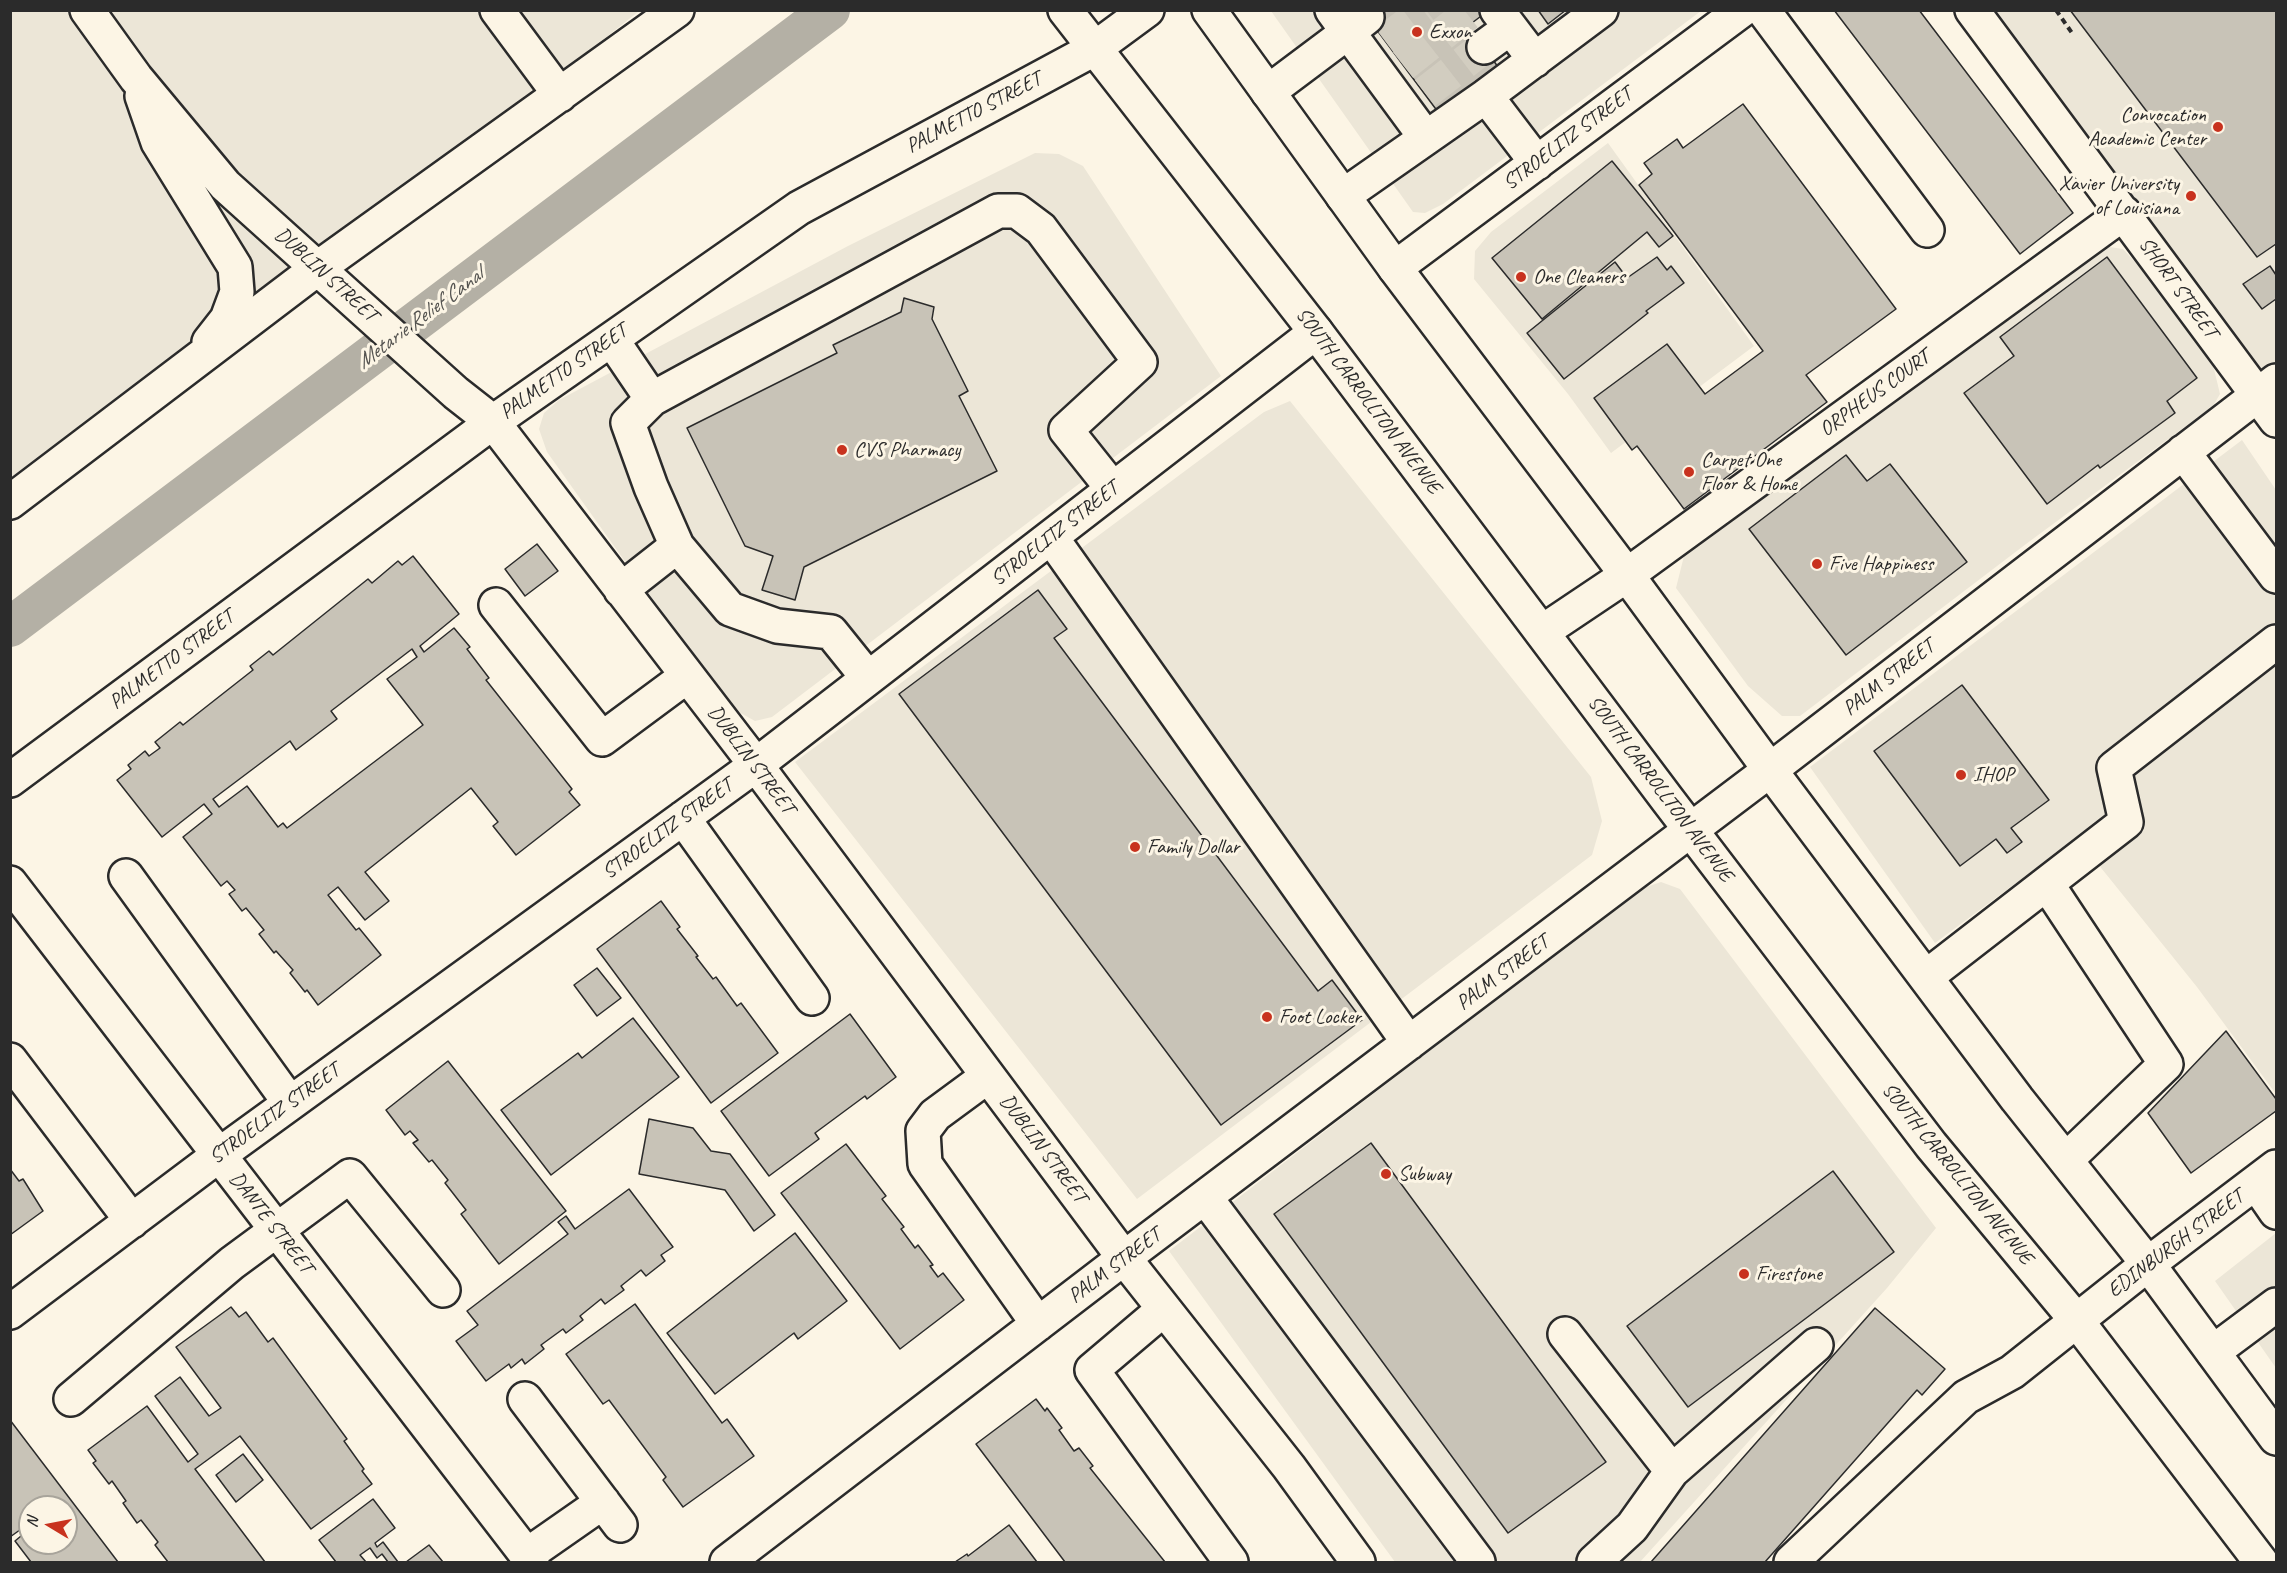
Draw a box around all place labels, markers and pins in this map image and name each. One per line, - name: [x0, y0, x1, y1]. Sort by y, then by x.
- place label: Exxon: [1429, 19, 1472, 45]
- marker: Exxon: [1410, 25, 1424, 39]
- place label: Convocation Academic Center: [2088, 102, 2206, 152]
- marker: Convocation Academic Center: [2211, 120, 2225, 134]
- place label: Xavier University of Louisiana: [2059, 171, 2179, 221]
- marker: Xavier University of Louisiana: [2184, 189, 2198, 203]
- place label: One Cleaners: [1533, 264, 1625, 290]
- marker: One Cleaners: [1514, 270, 1528, 284]
- place label: CVS Pharmacy: [854, 437, 961, 463]
- marker: CVS Pharmacy: [835, 443, 849, 457]
- place label: Carpet One Floor & Home: [1701, 447, 1797, 497]
- marker: Carpet One Floor & Home: [1682, 465, 1696, 479]
- place label: Five Happiness: [1829, 551, 1933, 577]
- marker: Five Happiness: [1810, 557, 1824, 571]
- place label: IHOP: [1973, 762, 2014, 788]
- marker: IHOP: [1954, 768, 1968, 782]
- place label: Family Dollar: [1147, 834, 1239, 860]
- marker: Family Dollar: [1128, 840, 1142, 854]
- place label: Foot Locker: [1279, 1004, 1361, 1030]
- marker: Foot Locker: [1260, 1010, 1274, 1024]
- place label: Subway: [1398, 1161, 1451, 1187]
- marker: Subway: [1379, 1167, 1393, 1181]
- place label: Firestone: [1756, 1261, 1822, 1287]
- marker: Firestone: [1737, 1267, 1751, 1281]

